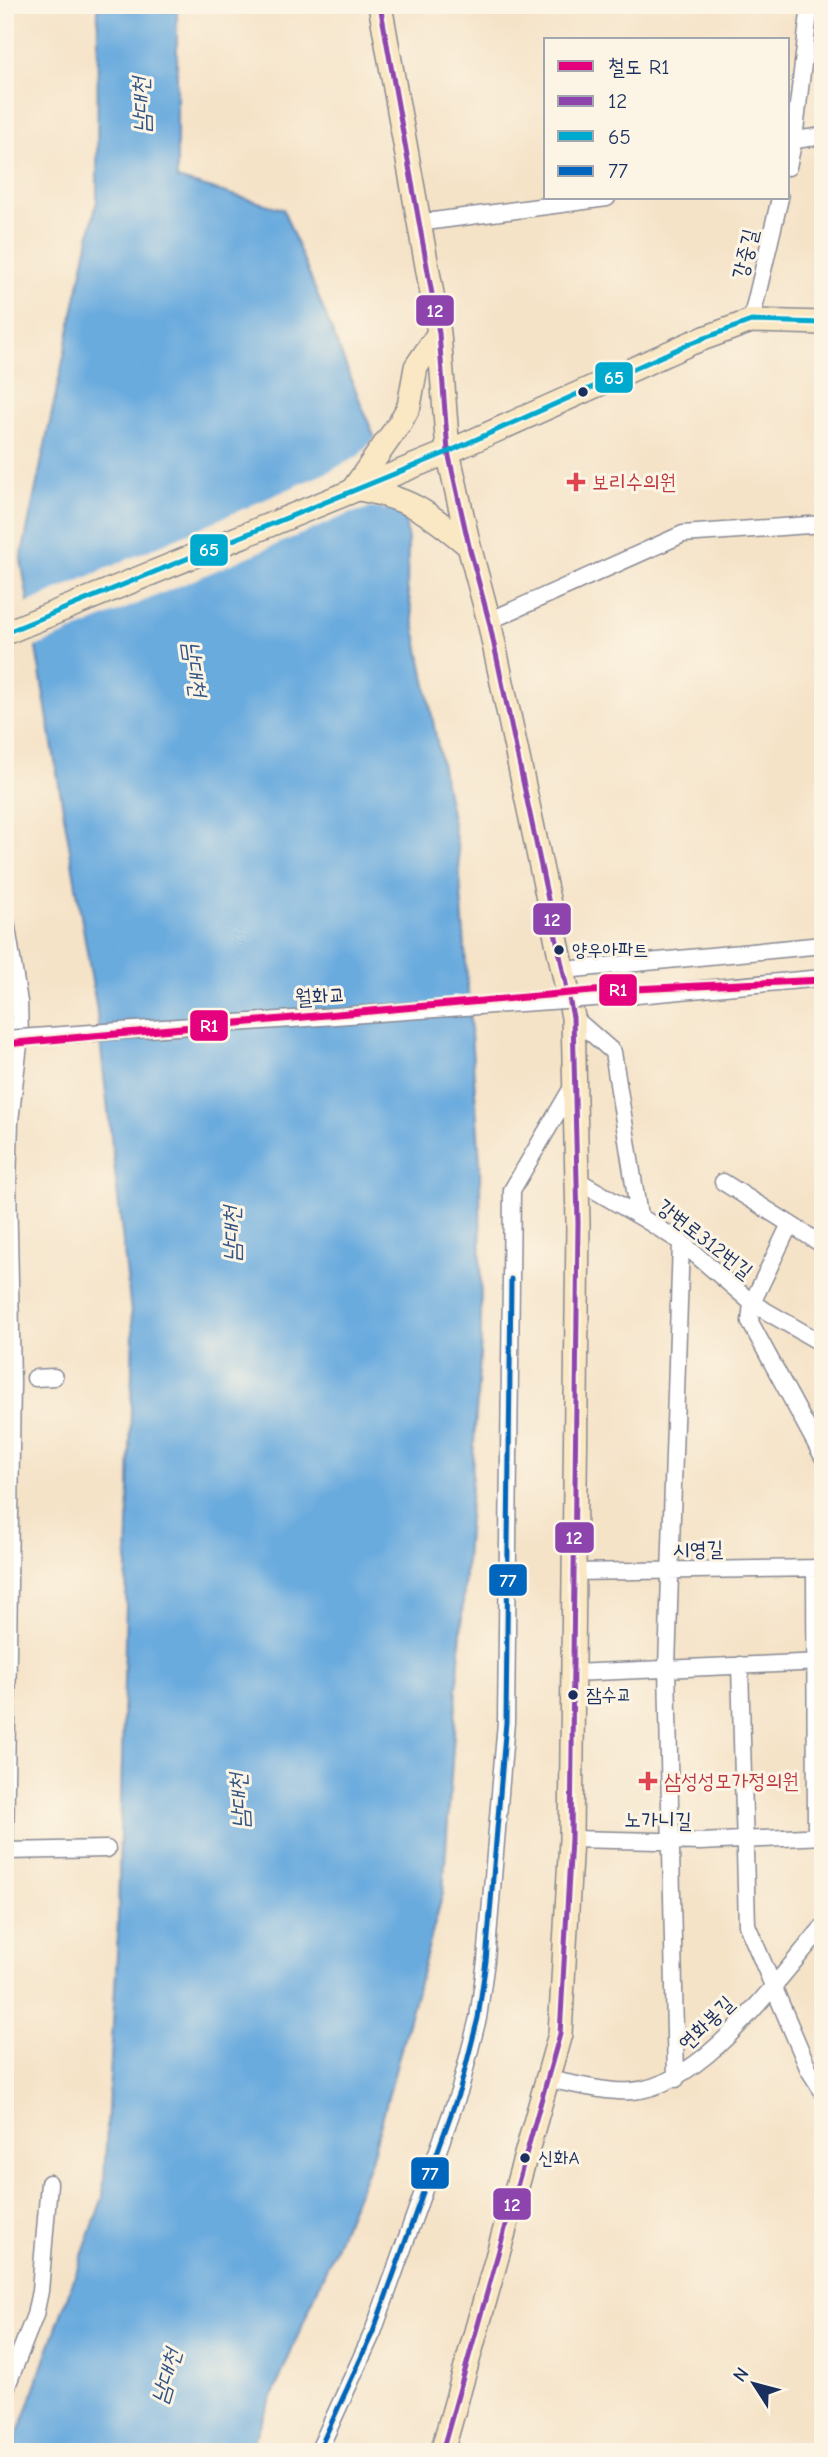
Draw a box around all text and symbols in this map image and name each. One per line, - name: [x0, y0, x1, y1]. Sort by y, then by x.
- legend: [544, 38, 790, 200]
- text: 철도 R1: [608, 55, 670, 79]
- water label: 남대천: [127, 75, 155, 133]
- text: 12: [608, 89, 627, 113]
- text: 65: [608, 125, 631, 149]
- text: 77: [608, 159, 628, 183]
- street label: 강중길: [728, 227, 762, 281]
- line badge: 12: [415, 294, 455, 327]
- text: 12: [427, 300, 443, 322]
- line badge: 65: [594, 361, 634, 394]
- text: 65: [604, 367, 624, 389]
- unlabelled marker: [576, 385, 590, 399]
- place label: 보리수의원: [592, 470, 677, 494]
- marker: 보리수의원: [566, 472, 586, 492]
- line badge: 65: [189, 533, 229, 567]
- text: 65: [199, 539, 219, 561]
- water label: 남대천: [178, 640, 213, 701]
- line badge: 12: [532, 902, 572, 936]
- text: 12: [544, 909, 560, 931]
- place label: 양우아파트: [572, 939, 648, 961]
- marker: 양우아파트: [552, 943, 566, 957]
- line badge: R1: [598, 973, 638, 1007]
- text: R1: [609, 979, 627, 1001]
- street label: 월화교: [294, 982, 346, 1010]
- line badge: R1: [189, 1009, 229, 1042]
- text: R1: [200, 1015, 218, 1037]
- street label: 강변로312번길: [653, 1194, 758, 1284]
- water label: 남대천: [218, 1204, 245, 1262]
- line badge: 12: [554, 1521, 595, 1554]
- text: 12: [566, 1527, 582, 1549]
- street label: 시영길: [672, 1537, 724, 1561]
- line badge: 77: [488, 1563, 528, 1597]
- text: 77: [499, 1570, 517, 1592]
- place label: 잠수교: [586, 1684, 632, 1706]
- marker: 잠수교: [566, 1688, 580, 1702]
- place label: 삼성성모가정의원: [664, 1769, 799, 1793]
- water label: 남대천: [224, 1770, 254, 1829]
- marker: 삼성성모가정의원: [638, 1771, 658, 1791]
- street label: 노가니길: [624, 1807, 692, 1833]
- street label: 연화봉길: [673, 1991, 739, 2055]
- place label: 신화A: [538, 2147, 580, 2169]
- marker: 신화A: [518, 2151, 532, 2165]
- line badge: 77: [410, 2156, 450, 2190]
- text: 77: [421, 2163, 439, 2185]
- line badge: 12: [492, 2187, 532, 2221]
- text: 12: [504, 2194, 520, 2216]
- water label: 남대천: [145, 2343, 187, 2406]
- north arrow: [720, 2348, 790, 2418]
- text: N: [729, 2363, 754, 2386]

